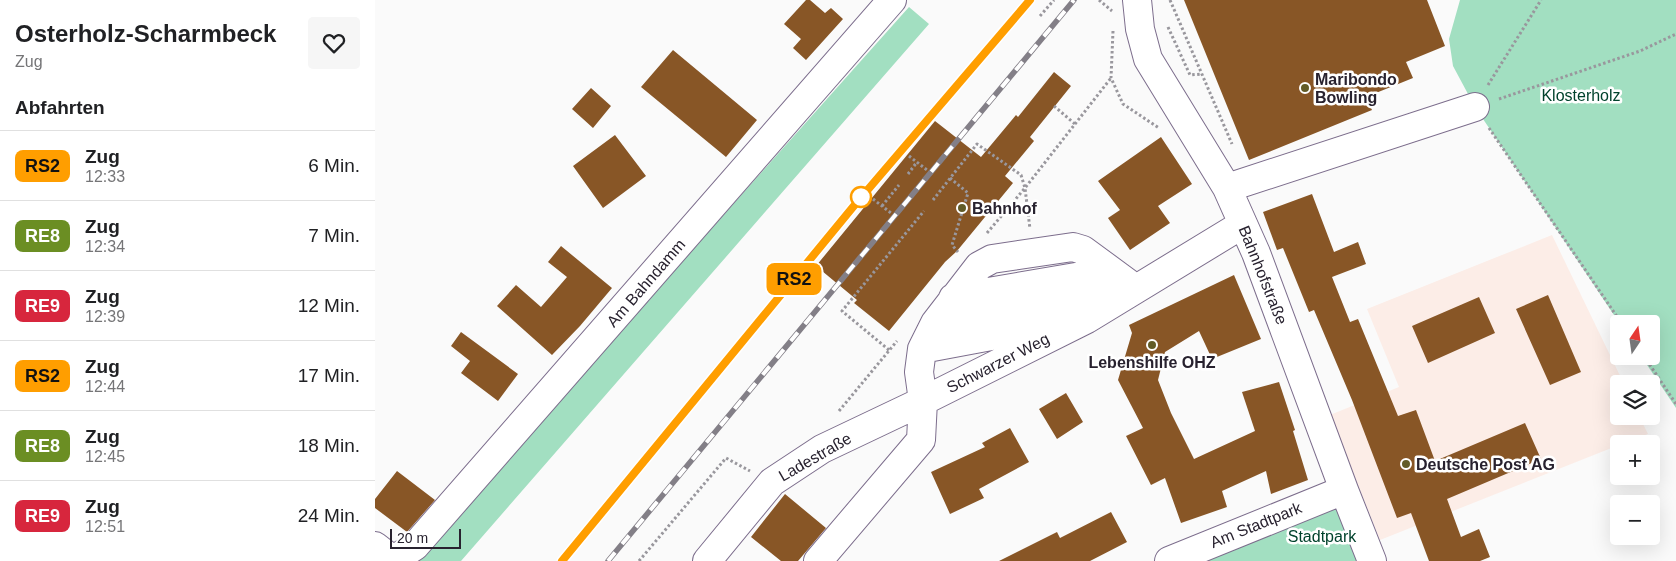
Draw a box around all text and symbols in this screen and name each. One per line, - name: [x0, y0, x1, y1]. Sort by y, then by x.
- button: heart: [308, 17, 360, 69]
- text: Osterholz-Scharmbeck: [15, 20, 276, 47]
- text: Zug: [15, 53, 43, 70]
- place label: Maribondo Bowling: [1315, 71, 1397, 106]
- marker: Maribondo Bowling: [1299, 82, 1311, 94]
- park label: Klosterholz: [1541, 87, 1621, 104]
- text: Abfahrten: [15, 97, 105, 118]
- text: Zug: [85, 146, 120, 167]
- text: 6 Min.: [308, 155, 360, 176]
- text: RS2: [25, 156, 60, 176]
- text: 12:33: [85, 168, 125, 185]
- unlabelled marker: [850, 186, 872, 208]
- place label: Bahnhof: [972, 200, 1038, 217]
- marker: Bahnhof: [956, 202, 968, 214]
- text: Zug: [85, 216, 120, 237]
- street label: Bahnhofstraße: [1235, 223, 1291, 327]
- text: 7 Min.: [308, 225, 360, 246]
- text: RE8: [25, 226, 60, 246]
- street label: Am Bahndamm: [603, 236, 689, 330]
- text: 12:34: [85, 238, 125, 255]
- line badge: RS2: [765, 263, 823, 295]
- text: RS2: [776, 269, 812, 289]
- text: Zug: [85, 286, 120, 307]
- text: 12 Min.: [298, 295, 360, 316]
- text: RE9: [25, 296, 60, 316]
- text: 12:39: [85, 308, 125, 325]
- north arrow: [1610, 315, 1660, 365]
- map controls: [1610, 315, 1660, 545]
- street label: Schwarzer Weg: [944, 330, 1052, 396]
- marker: Lebenshilfe OHZ: [1146, 339, 1158, 351]
- place label: Lebenshilfe OHZ: [1088, 354, 1216, 371]
- text: Zug: [85, 356, 120, 377]
- text: 17 Min.: [298, 365, 360, 386]
- text: RS2: [25, 366, 60, 386]
- button: layers: [1610, 375, 1660, 425]
- text: 12:44: [85, 378, 125, 395]
- text: Zug: [85, 426, 120, 447]
- street label: Ladestraße: [776, 429, 854, 485]
- text: 18 Min.: [298, 435, 360, 456]
- button: +: [1610, 435, 1660, 485]
- text: RE8: [25, 436, 60, 456]
- text: 12:45: [85, 448, 125, 465]
- place label: Deutsche Post AG: [1416, 456, 1555, 473]
- marker: Deutsche Post AG: [1400, 458, 1412, 470]
- button: −: [1610, 495, 1660, 545]
- text: Zug: [85, 496, 120, 517]
- street label: Am Stadtpark: [1208, 499, 1305, 551]
- text: 24 Min.: [298, 505, 360, 526]
- text: RE9: [25, 506, 60, 526]
- text: 12:51: [85, 518, 125, 535]
- scale bar: [390, 526, 461, 549]
- park label: Stadtpark: [1288, 528, 1357, 545]
- text: 20 m: [397, 530, 428, 546]

